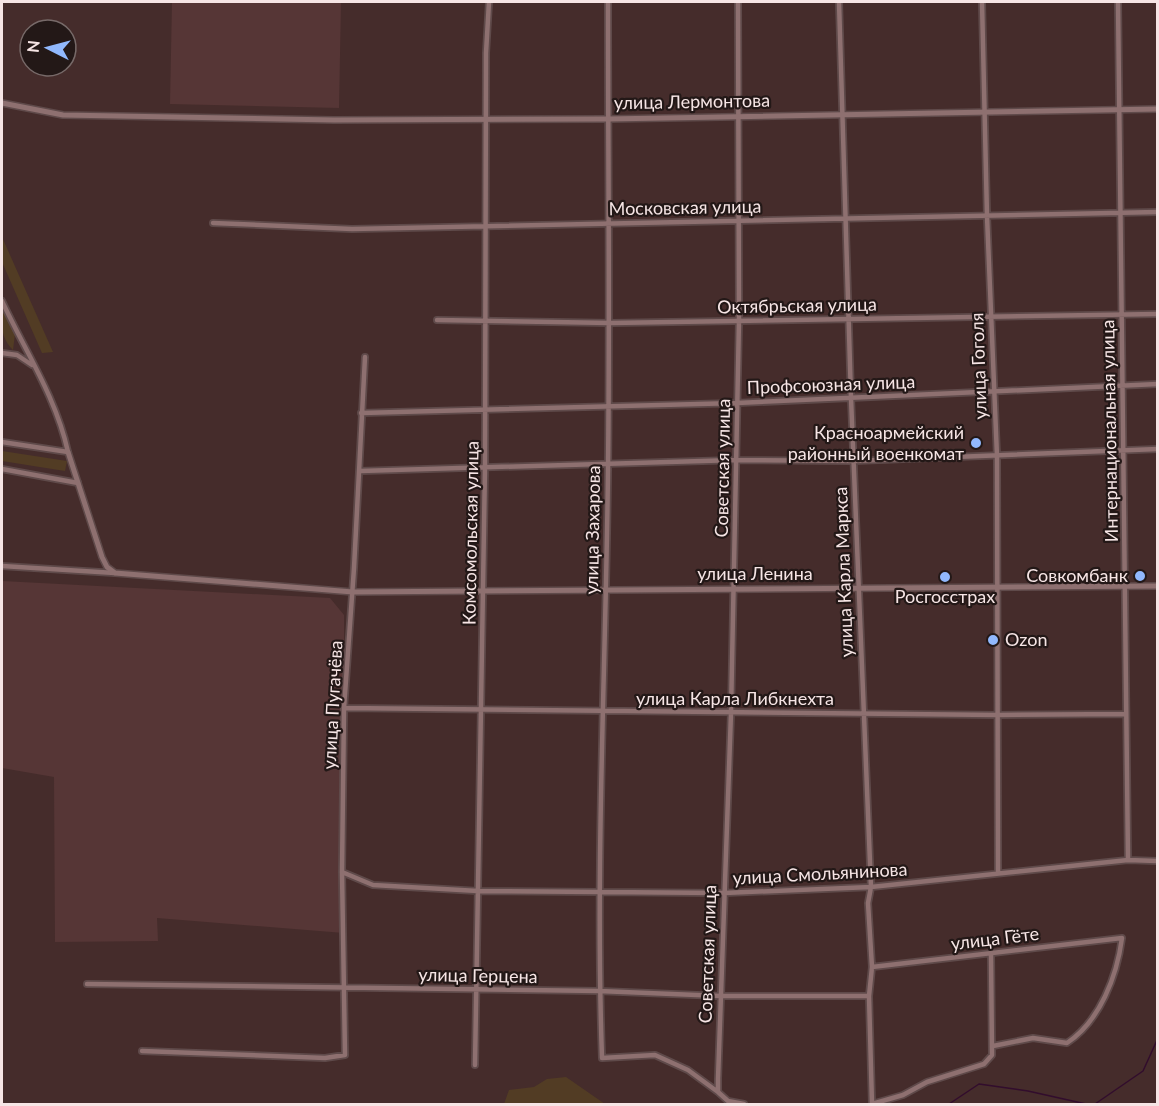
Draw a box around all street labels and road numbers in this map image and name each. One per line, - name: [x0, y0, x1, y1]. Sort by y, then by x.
- street label: улица Лермонтова: [614, 89, 770, 113]
- street label: Московская улица: [608, 195, 762, 219]
- street label: Октябрьская улица: [717, 293, 877, 317]
- street label: улица Гоголя: [965, 312, 991, 420]
- street label: Интернациональная улица: [1096, 320, 1122, 542]
- street label: Профсоюзная улица: [746, 370, 916, 398]
- street label: Советская улица: [710, 399, 734, 537]
- street label: Комсомольская улица: [457, 441, 483, 625]
- street label: улица Захарова: [580, 465, 604, 595]
- street label: улица Карла Маркса: [829, 486, 857, 658]
- street label: улица Ленина: [697, 562, 813, 584]
- street label: улица Пугачёва: [318, 640, 346, 770]
- street label: улица Карла Либкнехта: [636, 687, 834, 709]
- street label: улица Смольянинова: [732, 857, 908, 889]
- street label: Советская улица: [694, 884, 720, 1024]
- street label: улица Гёте: [950, 922, 1040, 954]
- street label: улица Герцена: [418, 963, 538, 987]

